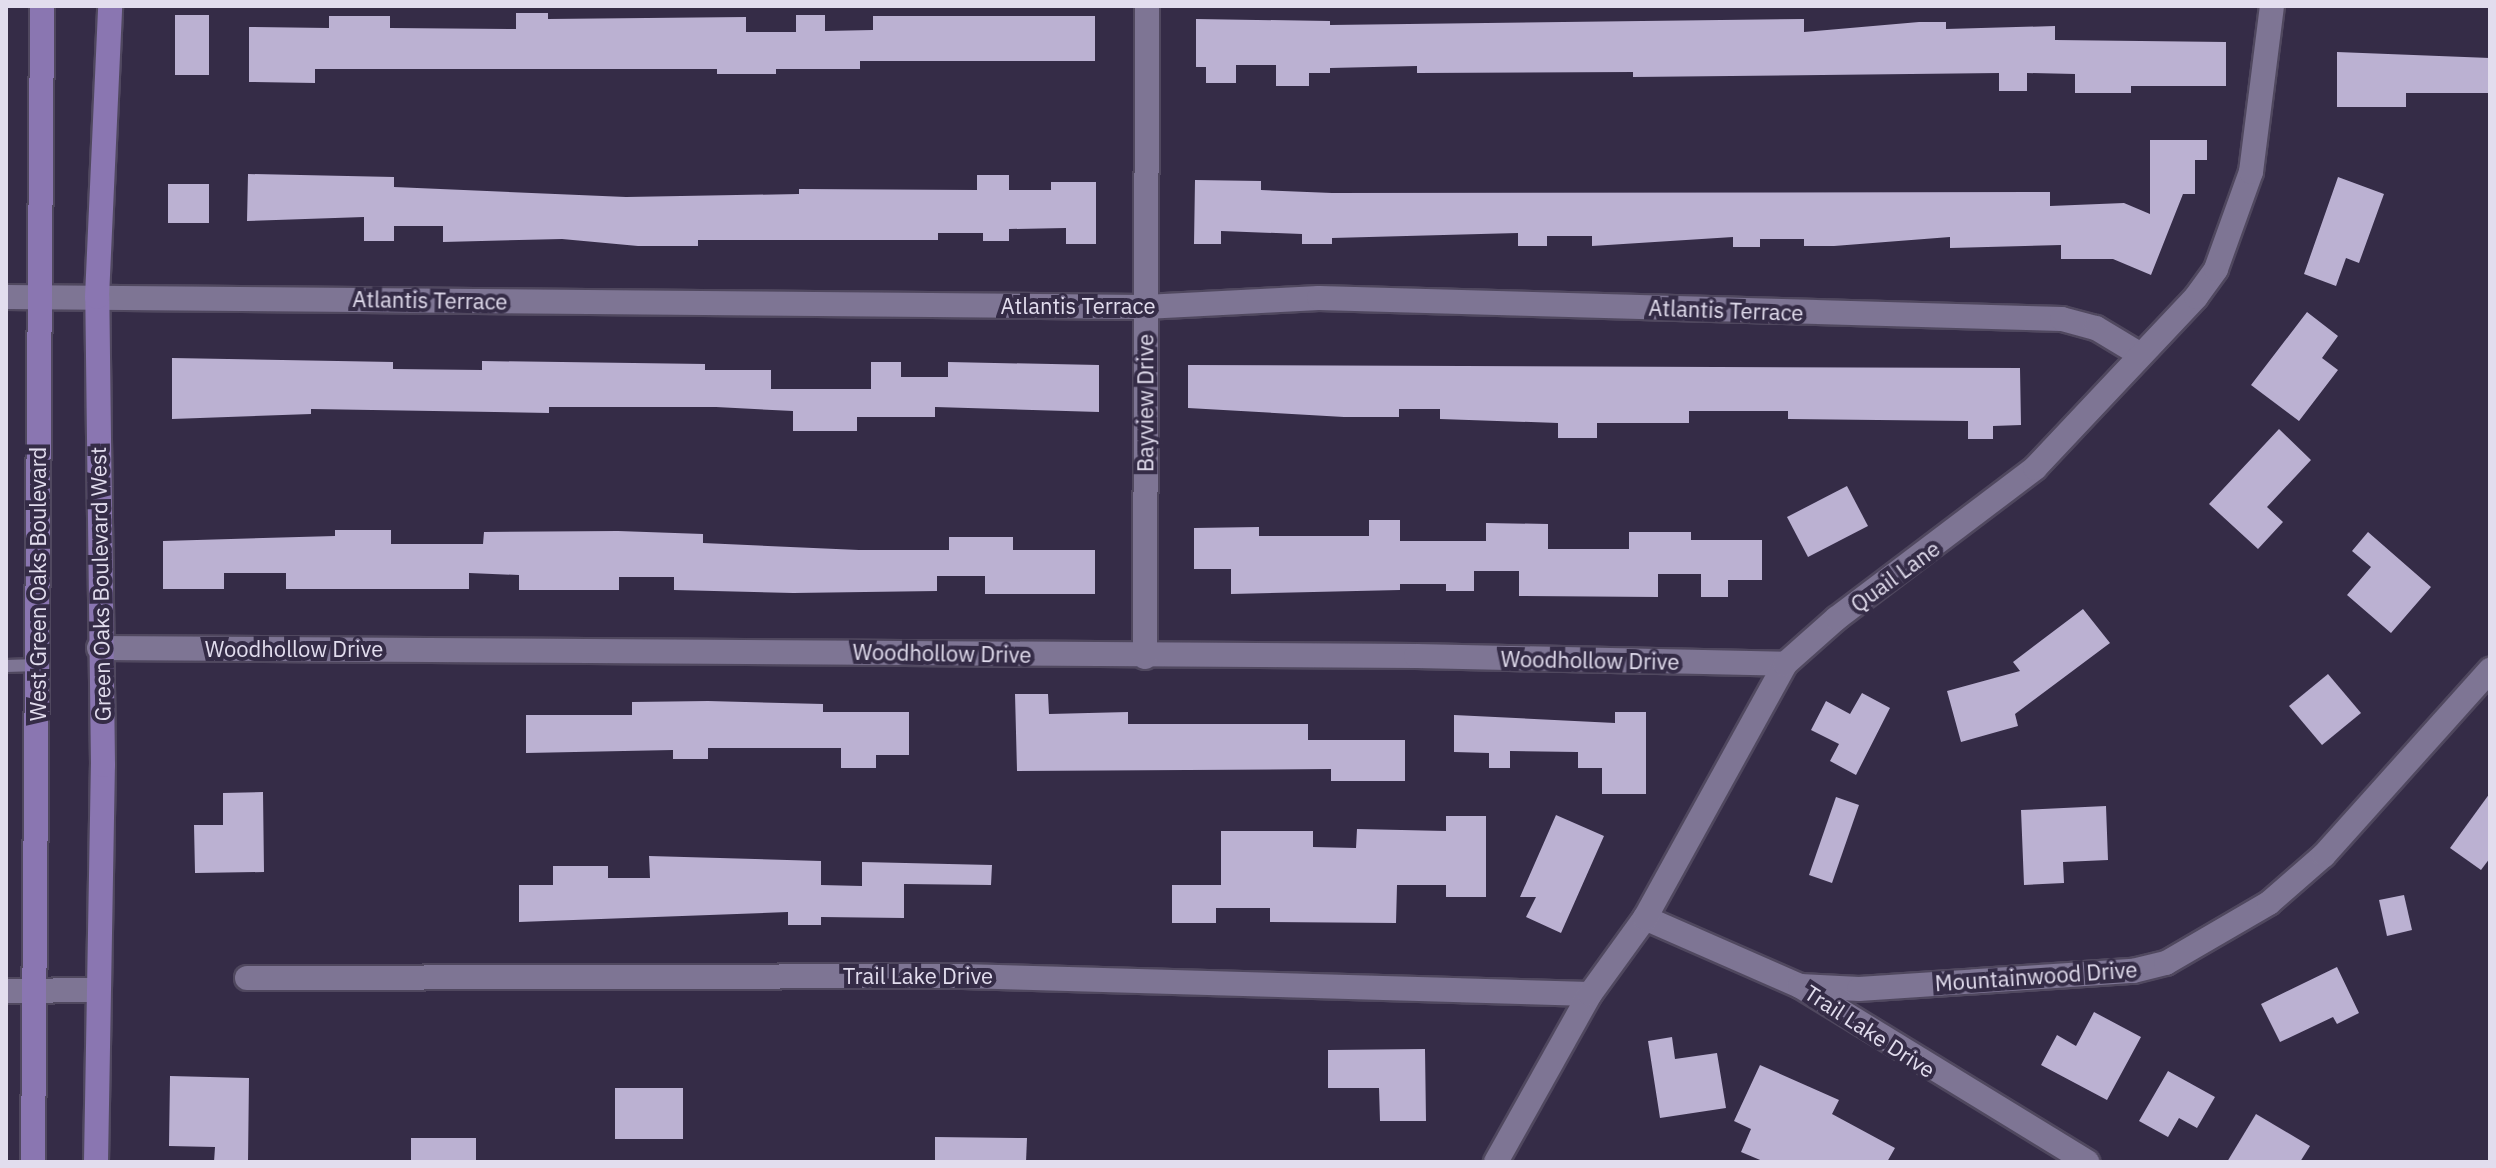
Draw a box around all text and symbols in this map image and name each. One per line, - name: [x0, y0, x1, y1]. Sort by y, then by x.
- street label: Atlantis Terrace: [352, 285, 508, 315]
- street label: Atlantis Terrace: [1000, 293, 1156, 319]
- street label: Atlantis Terrace: [1648, 294, 1804, 326]
- street label: Bayview Drive: [1132, 334, 1158, 472]
- street label: Green Oaks Boulevard West: [84, 446, 116, 722]
- street label: West Green Oaks Boulevard: [25, 447, 51, 721]
- street label: Quail Lane: [1845, 535, 1945, 617]
- street label: Woodhollow Drive: [205, 636, 383, 662]
- street label: Woodhollow Drive: [852, 638, 1032, 668]
- street label: Woodhollow Drive: [1500, 645, 1680, 675]
- street label: Mountainwood Drive: [1934, 956, 2138, 996]
- street label: Trail Lake Drive: [843, 963, 993, 989]
- street label: Trail Lake Drive: [1800, 979, 1940, 1083]

